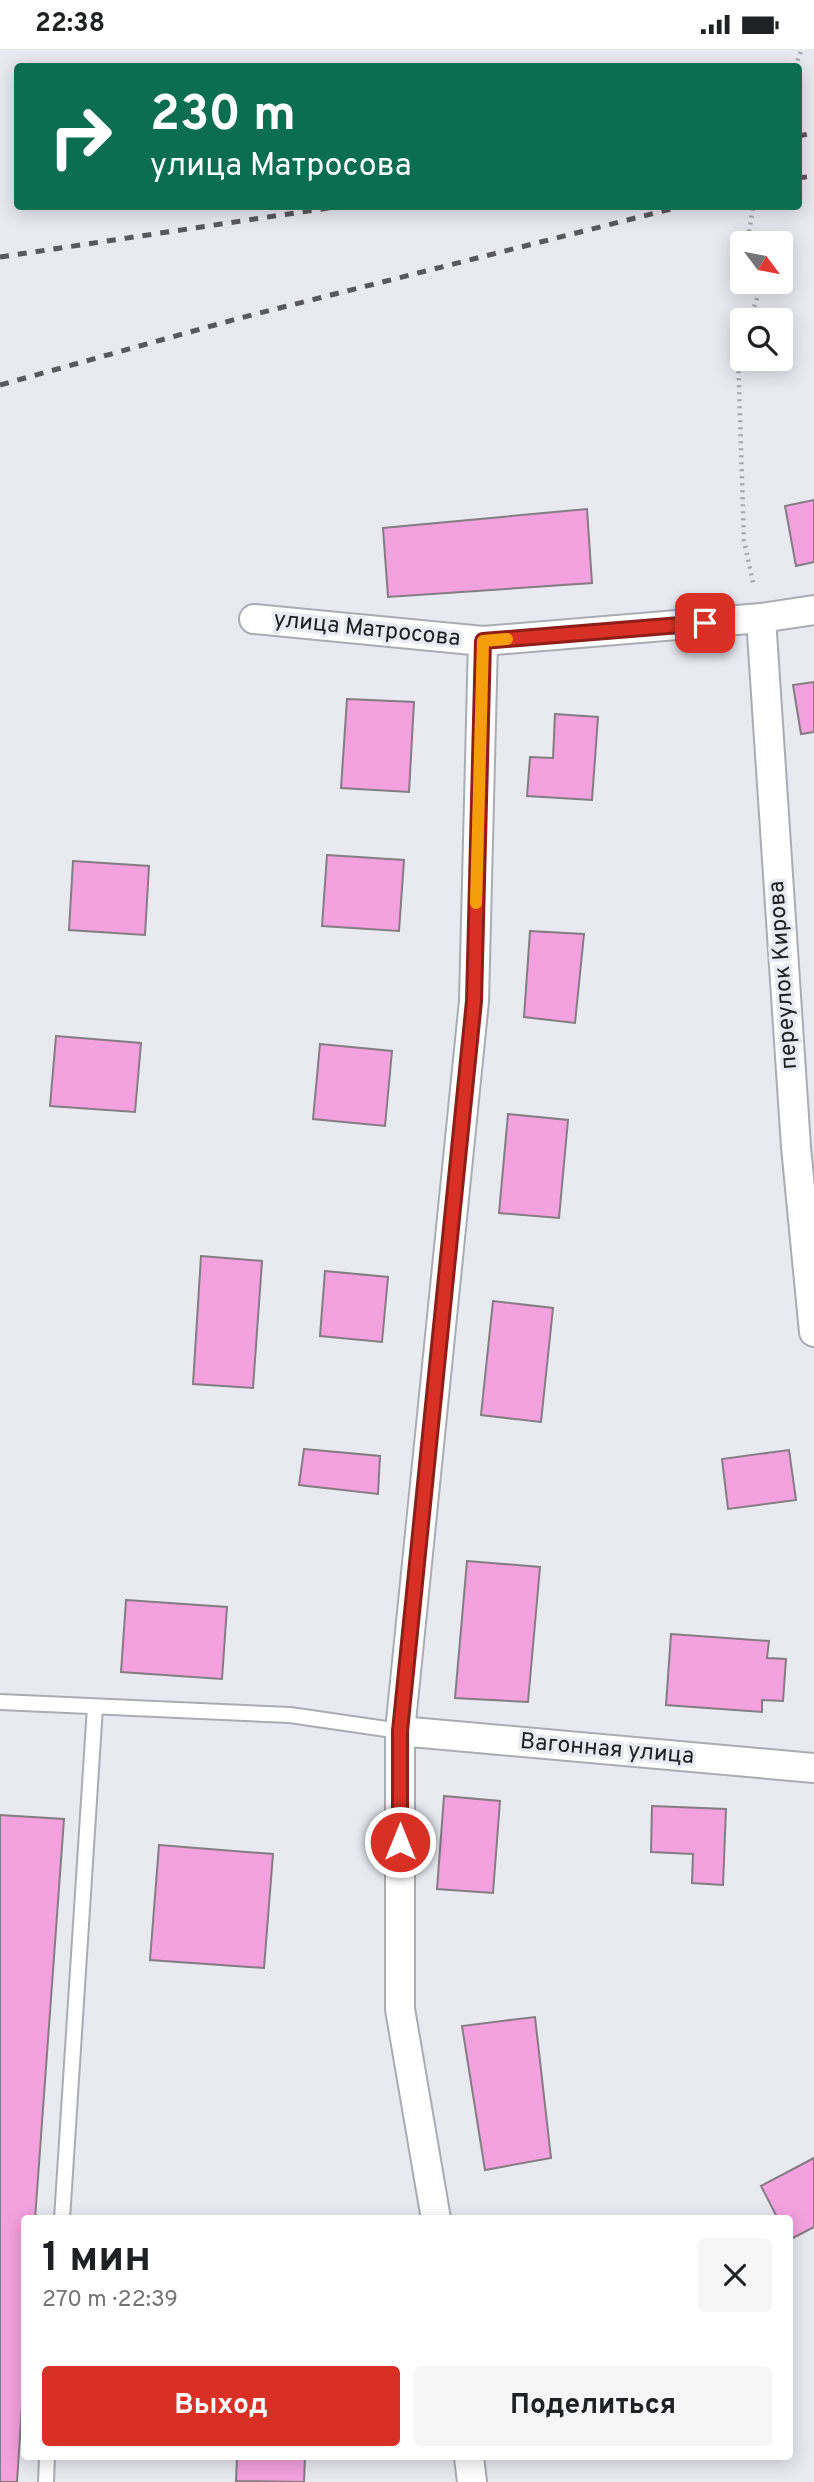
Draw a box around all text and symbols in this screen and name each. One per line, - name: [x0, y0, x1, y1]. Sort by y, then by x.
- text: 22:38: [35, 8, 105, 41]
- text: 230 m: [150, 86, 296, 148]
- icon: right: [35, 91, 126, 182]
- text: улица Матросова: [150, 147, 412, 187]
- north arrow: [730, 231, 793, 294]
- map controls: [730, 231, 793, 371]
- button: search: [730, 308, 793, 371]
- pin: [675, 593, 735, 653]
- icon: arrive: [686, 604, 724, 642]
- street label: улица Матросова: [272, 606, 462, 654]
- street label: переулок Кирова: [763, 880, 805, 1070]
- street label: Вагонная улица: [519, 1728, 695, 1772]
- position arrow: [363, 1805, 437, 1879]
- text: 1 мин: [42, 2233, 151, 2286]
- button: close: [698, 2238, 772, 2312]
- text: 270 m · 22:39: [42, 2286, 178, 2315]
- button: Выход: [42, 2366, 400, 2446]
- button: Поделиться: [414, 2366, 772, 2446]

